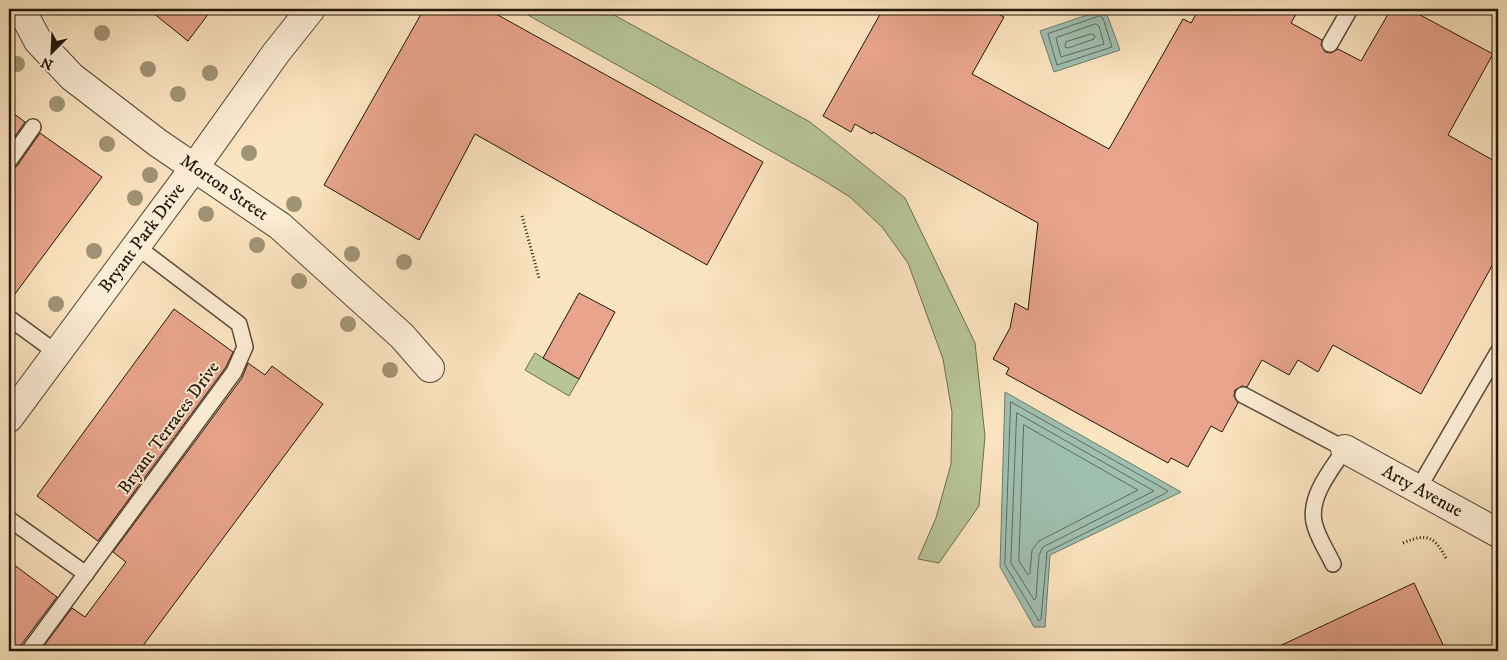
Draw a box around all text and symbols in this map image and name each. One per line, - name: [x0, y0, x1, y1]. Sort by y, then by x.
- north arrow: [28, 28, 78, 78]
- text: N: [38, 52, 56, 74]
- street label: Morton Street: [176, 150, 273, 226]
- street label: Bryant Park Drive: [95, 179, 190, 297]
- street label: Bryant Terraces Drive: [113, 357, 225, 499]
- street label: Arty Avenue: [1378, 460, 1466, 522]

